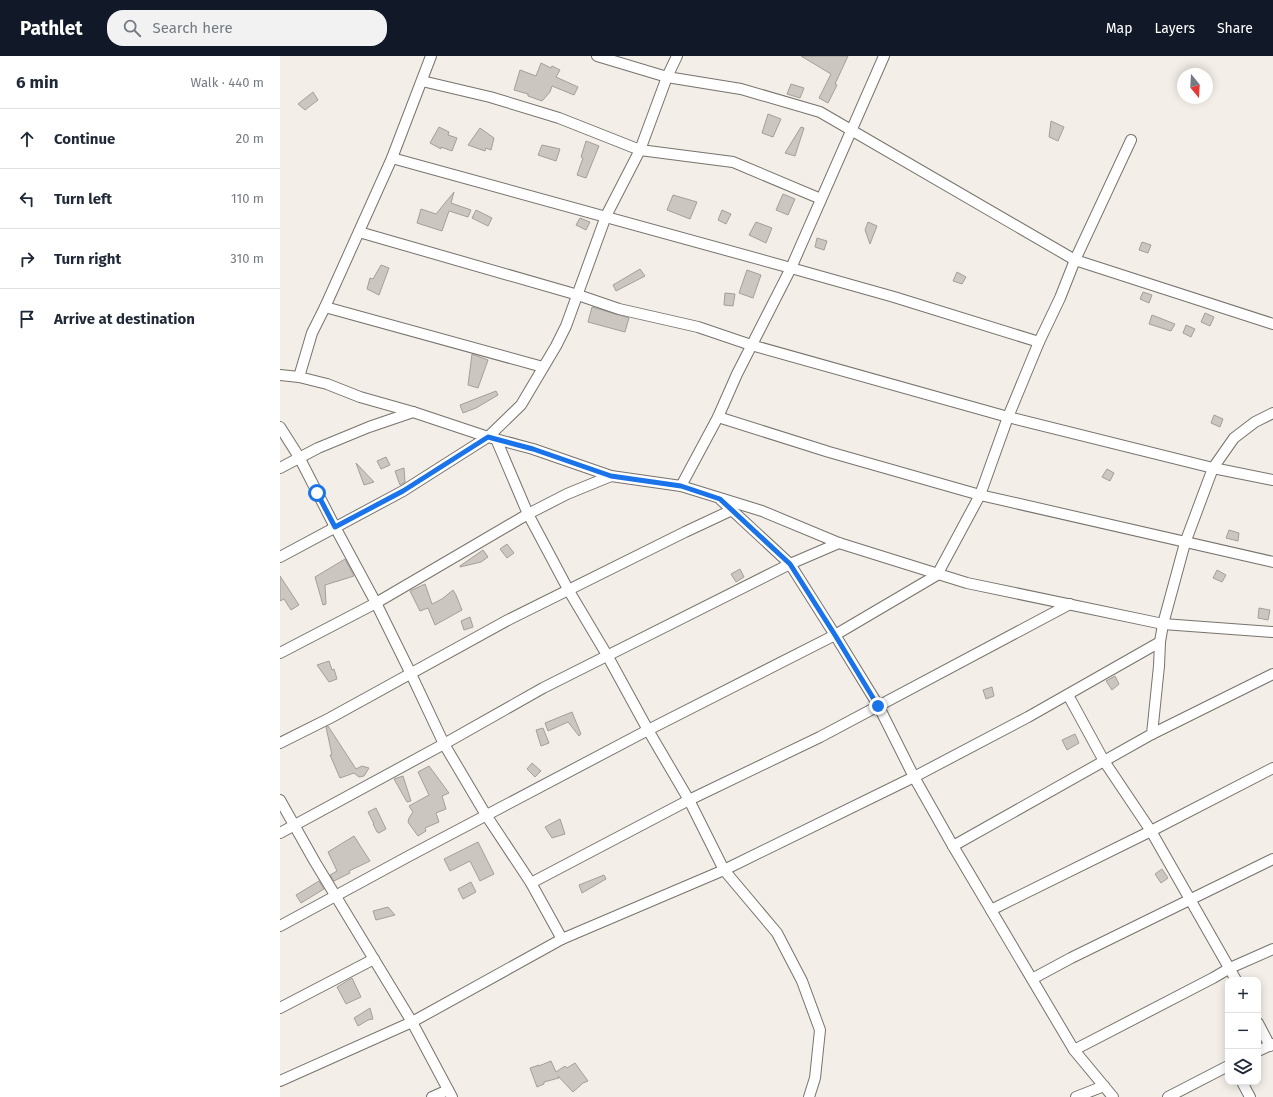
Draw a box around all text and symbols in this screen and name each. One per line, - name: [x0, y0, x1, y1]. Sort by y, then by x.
- search box: [107, 10, 387, 46]
- text: Pathlet: [20, 17, 83, 40]
- icon: search: [121, 17, 143, 39]
- text: Search here: [153, 19, 233, 37]
- text: Map: [1106, 20, 1132, 37]
- text: Layers: [1154, 20, 1195, 37]
- text: Share: [1217, 20, 1253, 37]
- north arrow: [1177, 68, 1213, 104]
- text: 6 min: [16, 72, 59, 93]
- text: Walk · 440 m: [191, 75, 264, 90]
- icon: ahead: [16, 128, 38, 150]
- text: Continue: [54, 130, 115, 148]
- text: 20 m: [236, 131, 264, 146]
- icon: left: [16, 188, 38, 210]
- text: Turn left: [54, 190, 112, 208]
- text: 110 m: [231, 191, 264, 206]
- icon: right: [16, 248, 38, 270]
- text: Turn right: [54, 250, 121, 268]
- text: 310 m: [230, 251, 264, 266]
- icon: arrive: [16, 308, 38, 330]
- text: Arrive at destination: [54, 310, 195, 328]
- route start: [308, 484, 326, 502]
- route end: [869, 697, 887, 715]
- map controls: [1225, 977, 1261, 1085]
- button: +: [1225, 977, 1261, 1013]
- button: −: [1225, 1013, 1261, 1049]
- button: layers: [1225, 1049, 1261, 1085]

